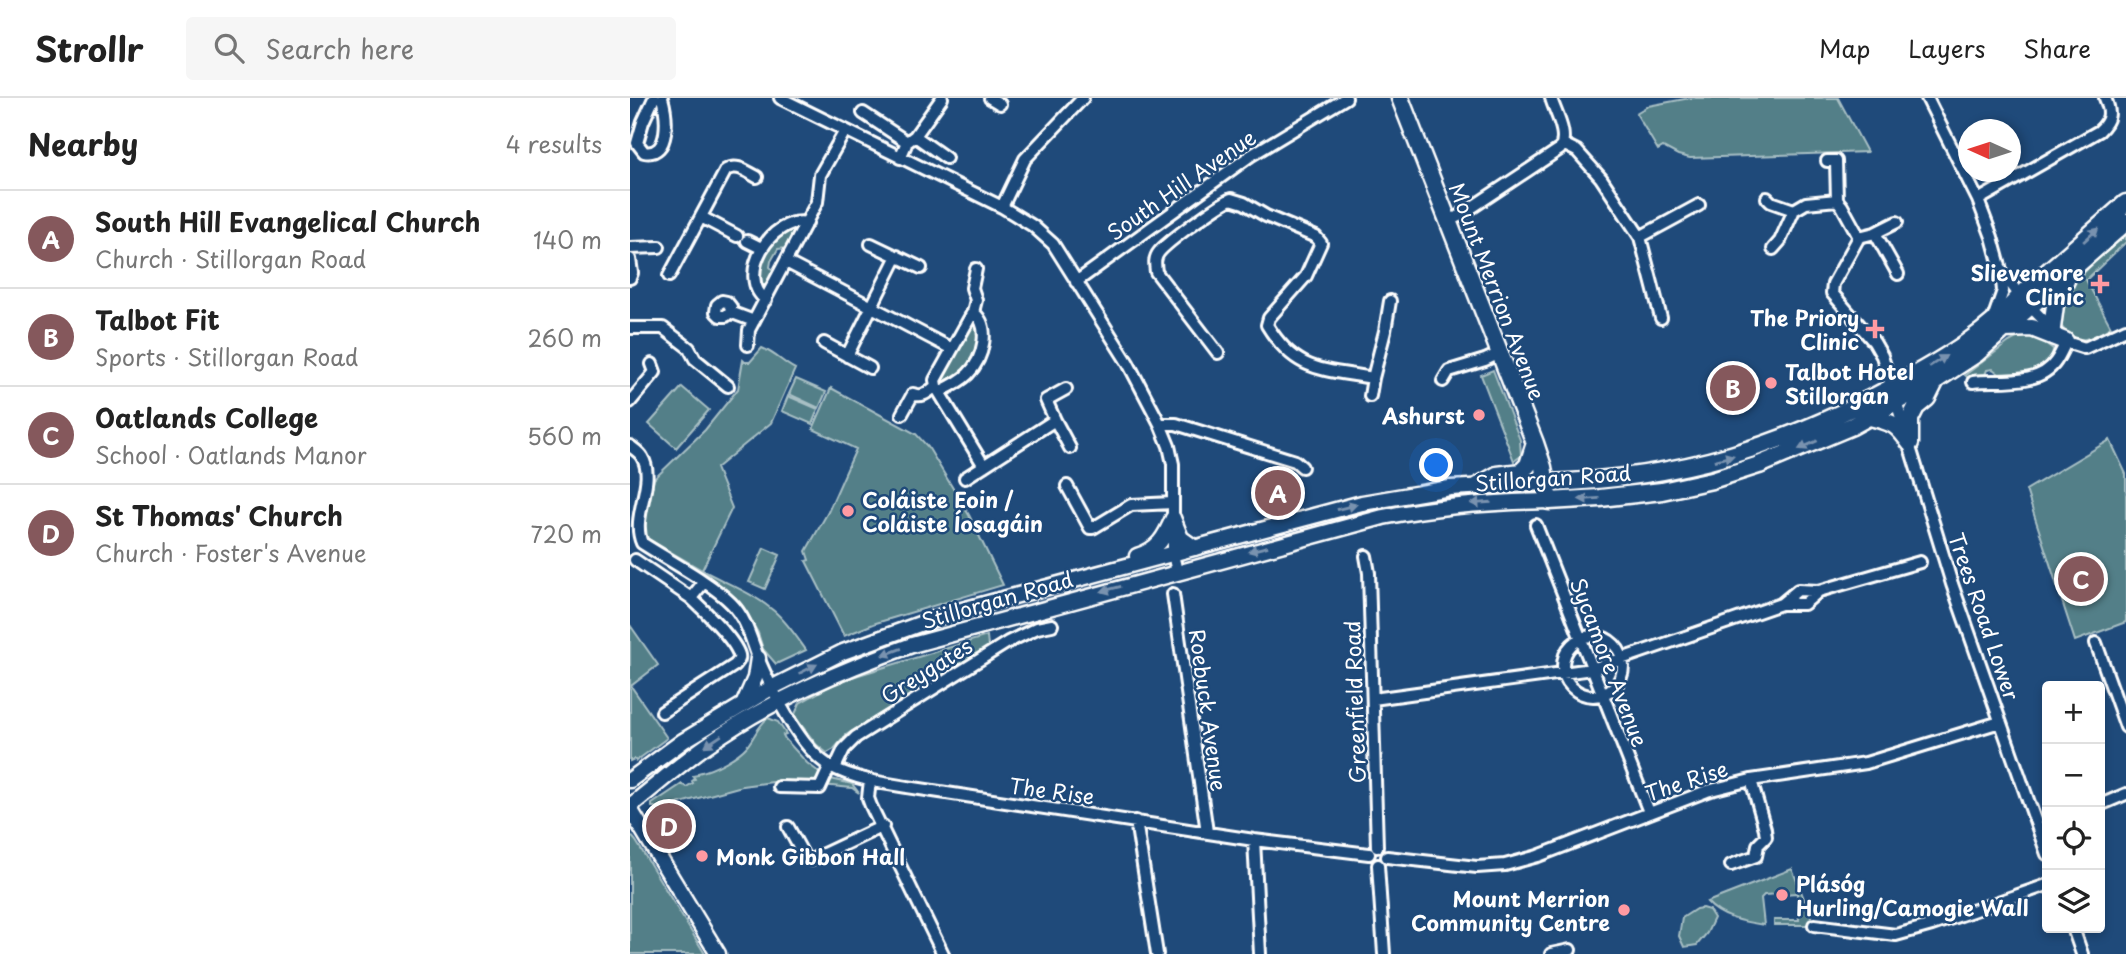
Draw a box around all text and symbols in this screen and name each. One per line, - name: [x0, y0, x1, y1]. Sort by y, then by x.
- search box: [186, 17, 676, 80]
- text: Strollr: [35, 23, 144, 73]
- icon: search: [210, 29, 248, 67]
- text: Search here: [266, 29, 414, 68]
- text: Map: [1819, 30, 1870, 66]
- text: Layers: [1908, 30, 1985, 66]
- text: Share: [2023, 30, 2091, 66]
- north arrow: [1958, 119, 2021, 182]
- text: Nearby: [28, 121, 138, 166]
- street label: South Hill Avenue: [1100, 121, 1262, 247]
- text: 4 results: [506, 126, 602, 161]
- street label: Mount Merrion Avenue: [1442, 178, 1554, 404]
- text: South Hill Evangelical Church: [95, 202, 480, 241]
- text: A: [42, 222, 60, 257]
- text: 140 m: [533, 222, 602, 257]
- one-way arrow: [2082, 227, 2100, 243]
- text: Church · Stillorgan Road: [95, 241, 366, 276]
- place label: Slievemore Clinic: [1971, 256, 2084, 312]
- marker: Slievemore Clinic: [2090, 274, 2110, 294]
- text: Talbot Fit: [95, 300, 220, 339]
- place label: The Priory Clinic: [1750, 301, 1859, 357]
- marker: The Priory Clinic: [1865, 319, 1885, 339]
- text: B: [43, 320, 59, 355]
- text: 260 m: [527, 320, 602, 355]
- text: Sports · Stillorgan Road: [95, 339, 359, 374]
- place label: Talbot Hotel Stillorgan: [1785, 355, 1914, 411]
- one-way arrow: [1929, 355, 1948, 367]
- pin: B: [1710, 362, 1756, 414]
- marker: Talbot Hotel Stillorgan: [1763, 375, 1779, 391]
- text: Oatlands College: [95, 398, 318, 437]
- place label: Ashurst: [1381, 399, 1465, 431]
- marker: Ashurst: [1471, 407, 1487, 423]
- text: C: [42, 418, 60, 453]
- text: 560 m: [527, 418, 602, 453]
- text: School · Oatlands Manor: [95, 437, 367, 472]
- one-way arrow: [1798, 440, 1819, 451]
- your location: [1419, 448, 1453, 482]
- one-way arrow: [1713, 452, 1735, 463]
- street label: Stillorgan Road: [1474, 456, 1632, 498]
- pin: A: [1255, 467, 1301, 519]
- place label: Coláiste Eoin / Coláiste Íosagáin: [862, 483, 1043, 539]
- one-way arrow: [1577, 493, 1599, 504]
- text: St Thomas' Church: [95, 496, 343, 535]
- one-way arrow: [1469, 498, 1491, 509]
- one-way arrow: [1336, 501, 1358, 512]
- marker: Coláiste Eoin / Coláiste Íosagáin: [840, 503, 856, 519]
- text: D: [42, 516, 60, 551]
- text: 720 m: [530, 516, 602, 551]
- street label: Trees Road Lower: [1941, 528, 2029, 704]
- text: Church · Foster's Avenue: [95, 535, 366, 570]
- one-way arrow: [1248, 545, 1269, 555]
- pin: C: [2058, 553, 2104, 605]
- street label: Stillorgan Road: [917, 562, 1077, 636]
- street label: Sycamore Avenue: [1563, 573, 1657, 751]
- one-way arrow: [1100, 585, 1121, 595]
- street label: Greenfield Road: [1335, 620, 1373, 784]
- street label: Roebuck Avenue: [1182, 627, 1236, 793]
- street label: Greygates: [874, 629, 978, 711]
- one-way arrow: [882, 647, 903, 658]
- one-way arrow: [798, 664, 818, 675]
- map controls: [2042, 681, 2105, 933]
- button: +: [2042, 681, 2105, 744]
- one-way arrow: [704, 734, 722, 748]
- button: −: [2042, 744, 2105, 807]
- street label: The Rise: [1640, 752, 1732, 808]
- street label: The Rise: [1008, 768, 1096, 812]
- pin: D: [646, 800, 692, 852]
- button: locate: [2042, 807, 2105, 870]
- place label: Monk Gibbon Hall: [716, 840, 905, 872]
- marker: Monk Gibbon Hall: [694, 848, 710, 864]
- place label: Plásóg Hurling/Camogie Wall: [1796, 867, 2028, 923]
- button: layers: [2042, 870, 2105, 933]
- place label: Mount Merrion Community Centre: [1411, 882, 1610, 938]
- marker: Plásóg Hurling/Camogie Wall: [1774, 887, 1790, 903]
- marker: Mount Merrion Community Centre: [1616, 902, 1632, 918]

